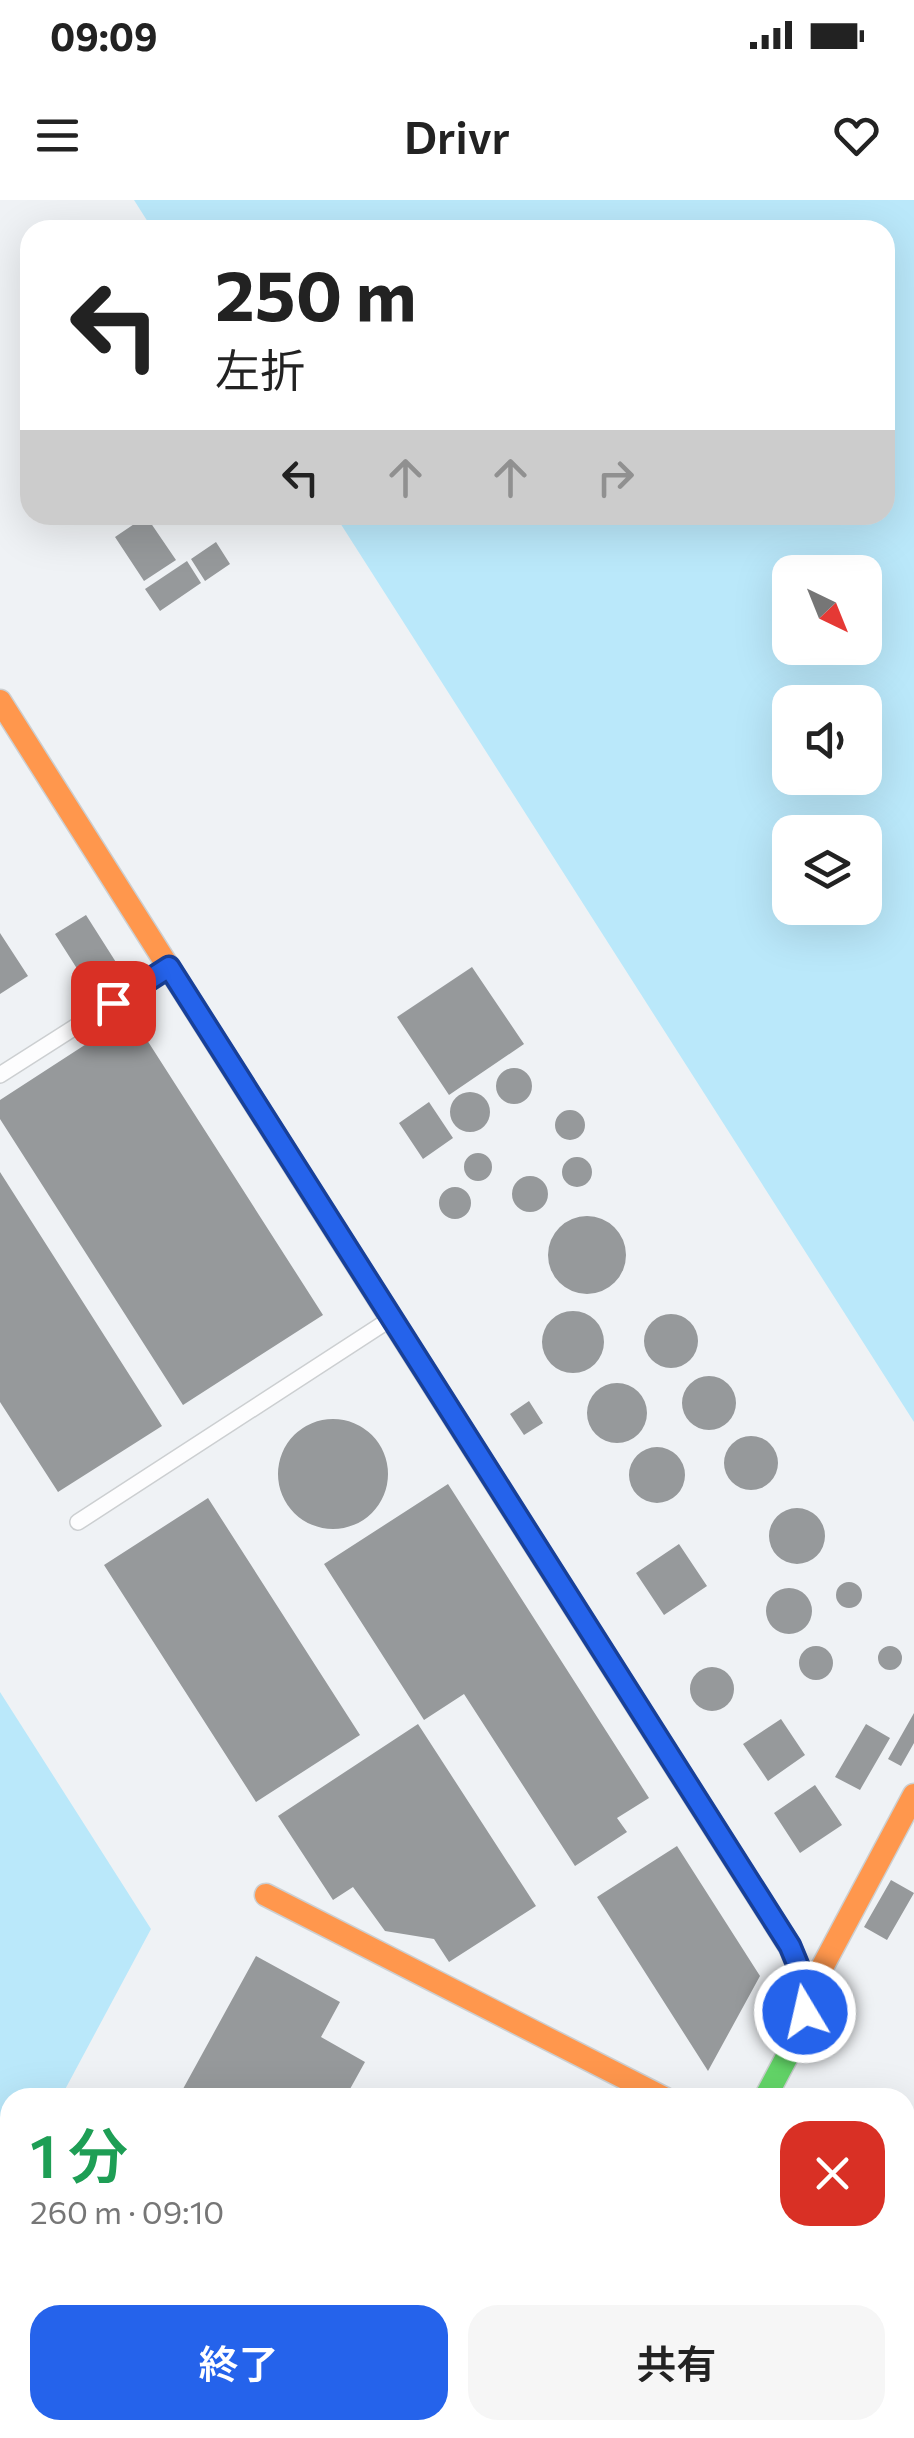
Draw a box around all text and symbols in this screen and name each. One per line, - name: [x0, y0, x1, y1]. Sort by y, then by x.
- text: 09:09: [50, 12, 157, 59]
- icon: menu: [30, 108, 85, 163]
- text: Drivr: [404, 108, 510, 163]
- icon: heart: [829, 108, 884, 163]
- text: 250 m: [215, 250, 417, 335]
- icon: left: [50, 260, 180, 390]
- text: 左折: [215, 341, 305, 396]
- icon: left: [273, 450, 328, 505]
- icon: ahead: [378, 450, 433, 505]
- icon: ahead: [483, 450, 538, 505]
- icon: right: [588, 450, 643, 505]
- north arrow: [772, 555, 882, 665]
- map controls: [772, 555, 882, 925]
- button: sound: [772, 685, 882, 795]
- button: layers: [772, 815, 882, 925]
- pin: [71, 961, 156, 1046]
- icon: arrive: [86, 976, 141, 1031]
- position arrow: [753, 1960, 857, 2064]
- text: 1 分: [30, 2117, 128, 2190]
- button: close: [780, 2121, 885, 2226]
- text: 260 m · 09:10: [30, 2191, 224, 2231]
- button: 終了: [30, 2305, 448, 2420]
- button: 共有: [468, 2305, 885, 2420]

